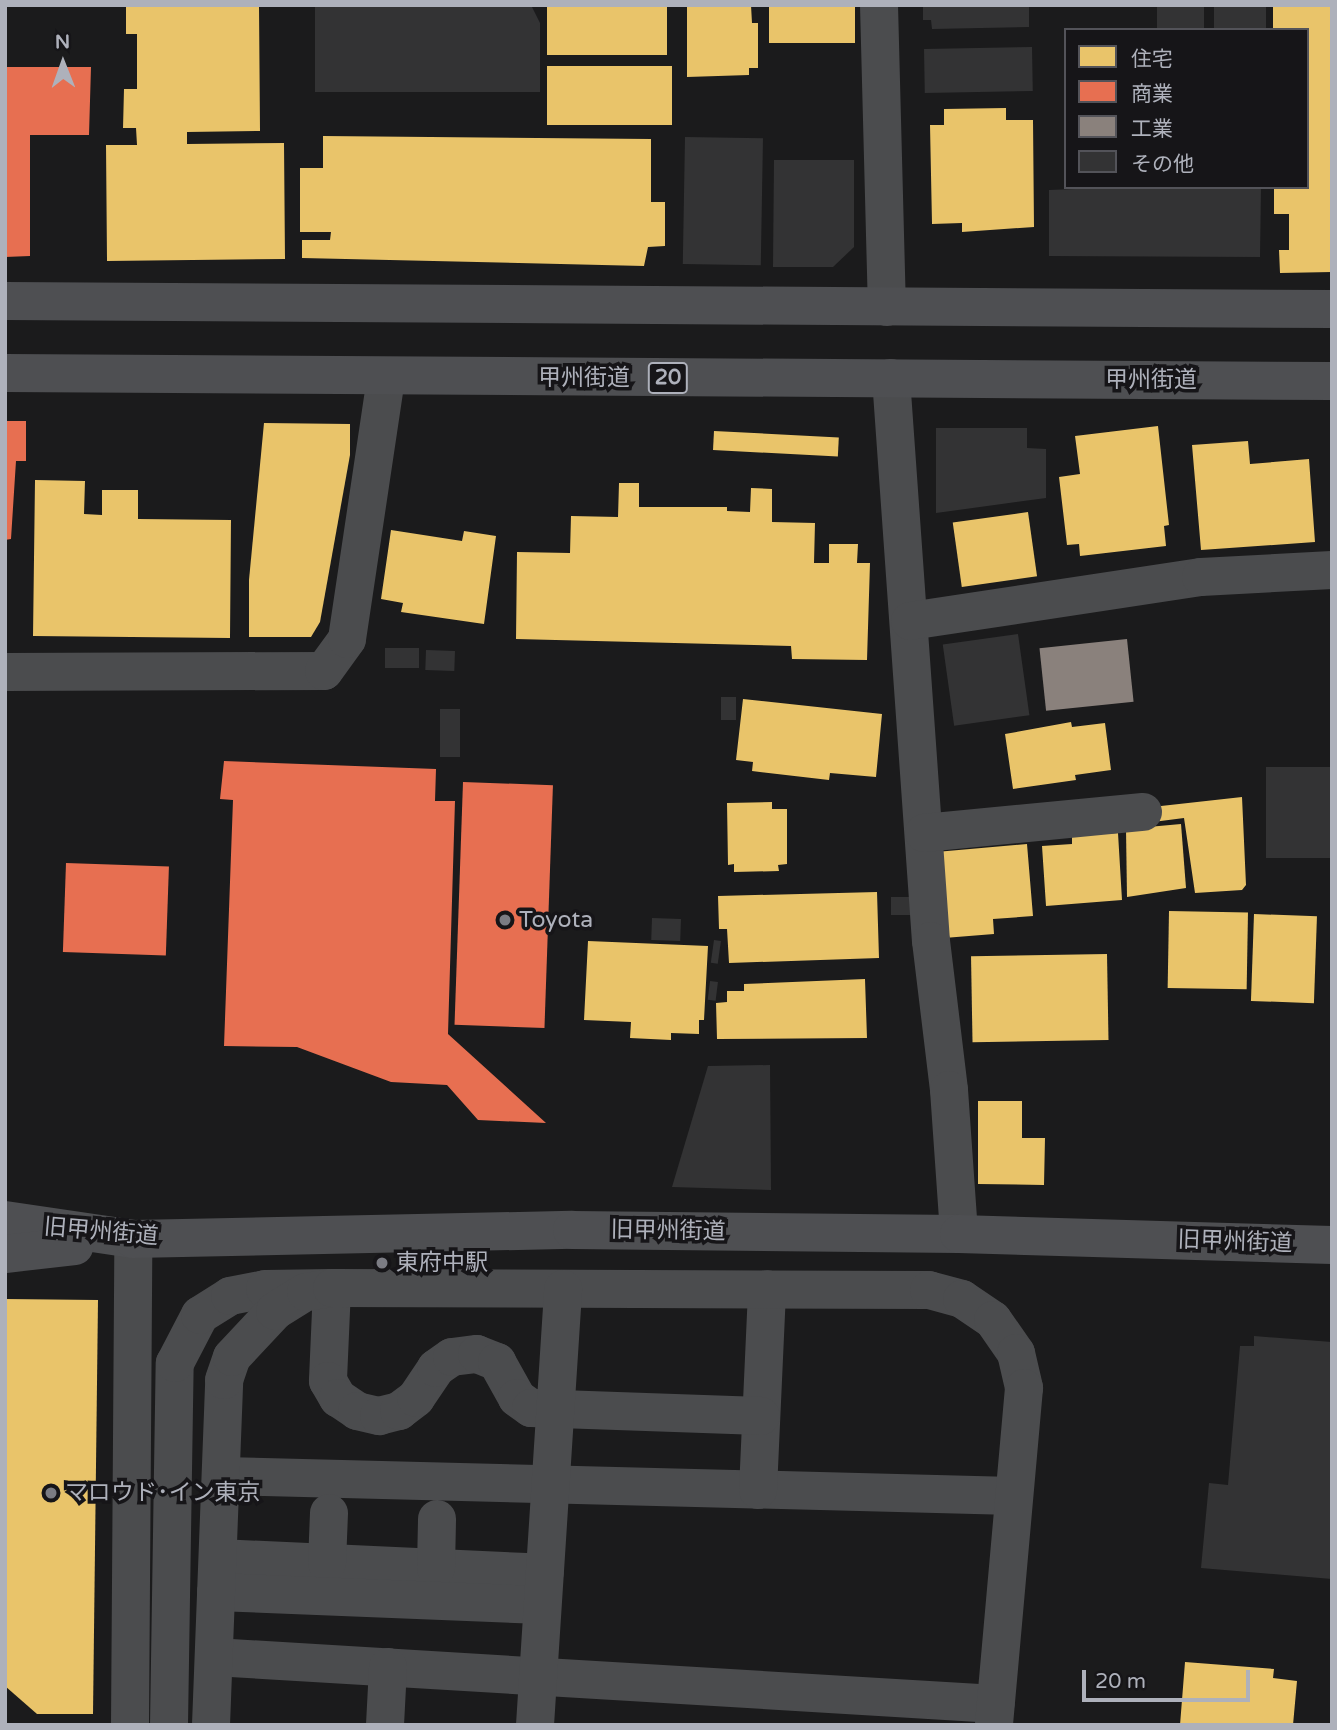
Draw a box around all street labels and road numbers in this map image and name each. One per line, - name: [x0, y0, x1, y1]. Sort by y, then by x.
- road number: 20: [647, 360, 689, 396]
- street label: 甲州街道: [538, 364, 630, 392]
- street label: 甲州街道: [1105, 366, 1197, 394]
- street label: 旧甲州街道: [43, 1213, 159, 1251]
- street label: 旧甲州街道: [610, 1216, 726, 1246]
- street label: 旧甲州街道: [1177, 1226, 1293, 1258]

